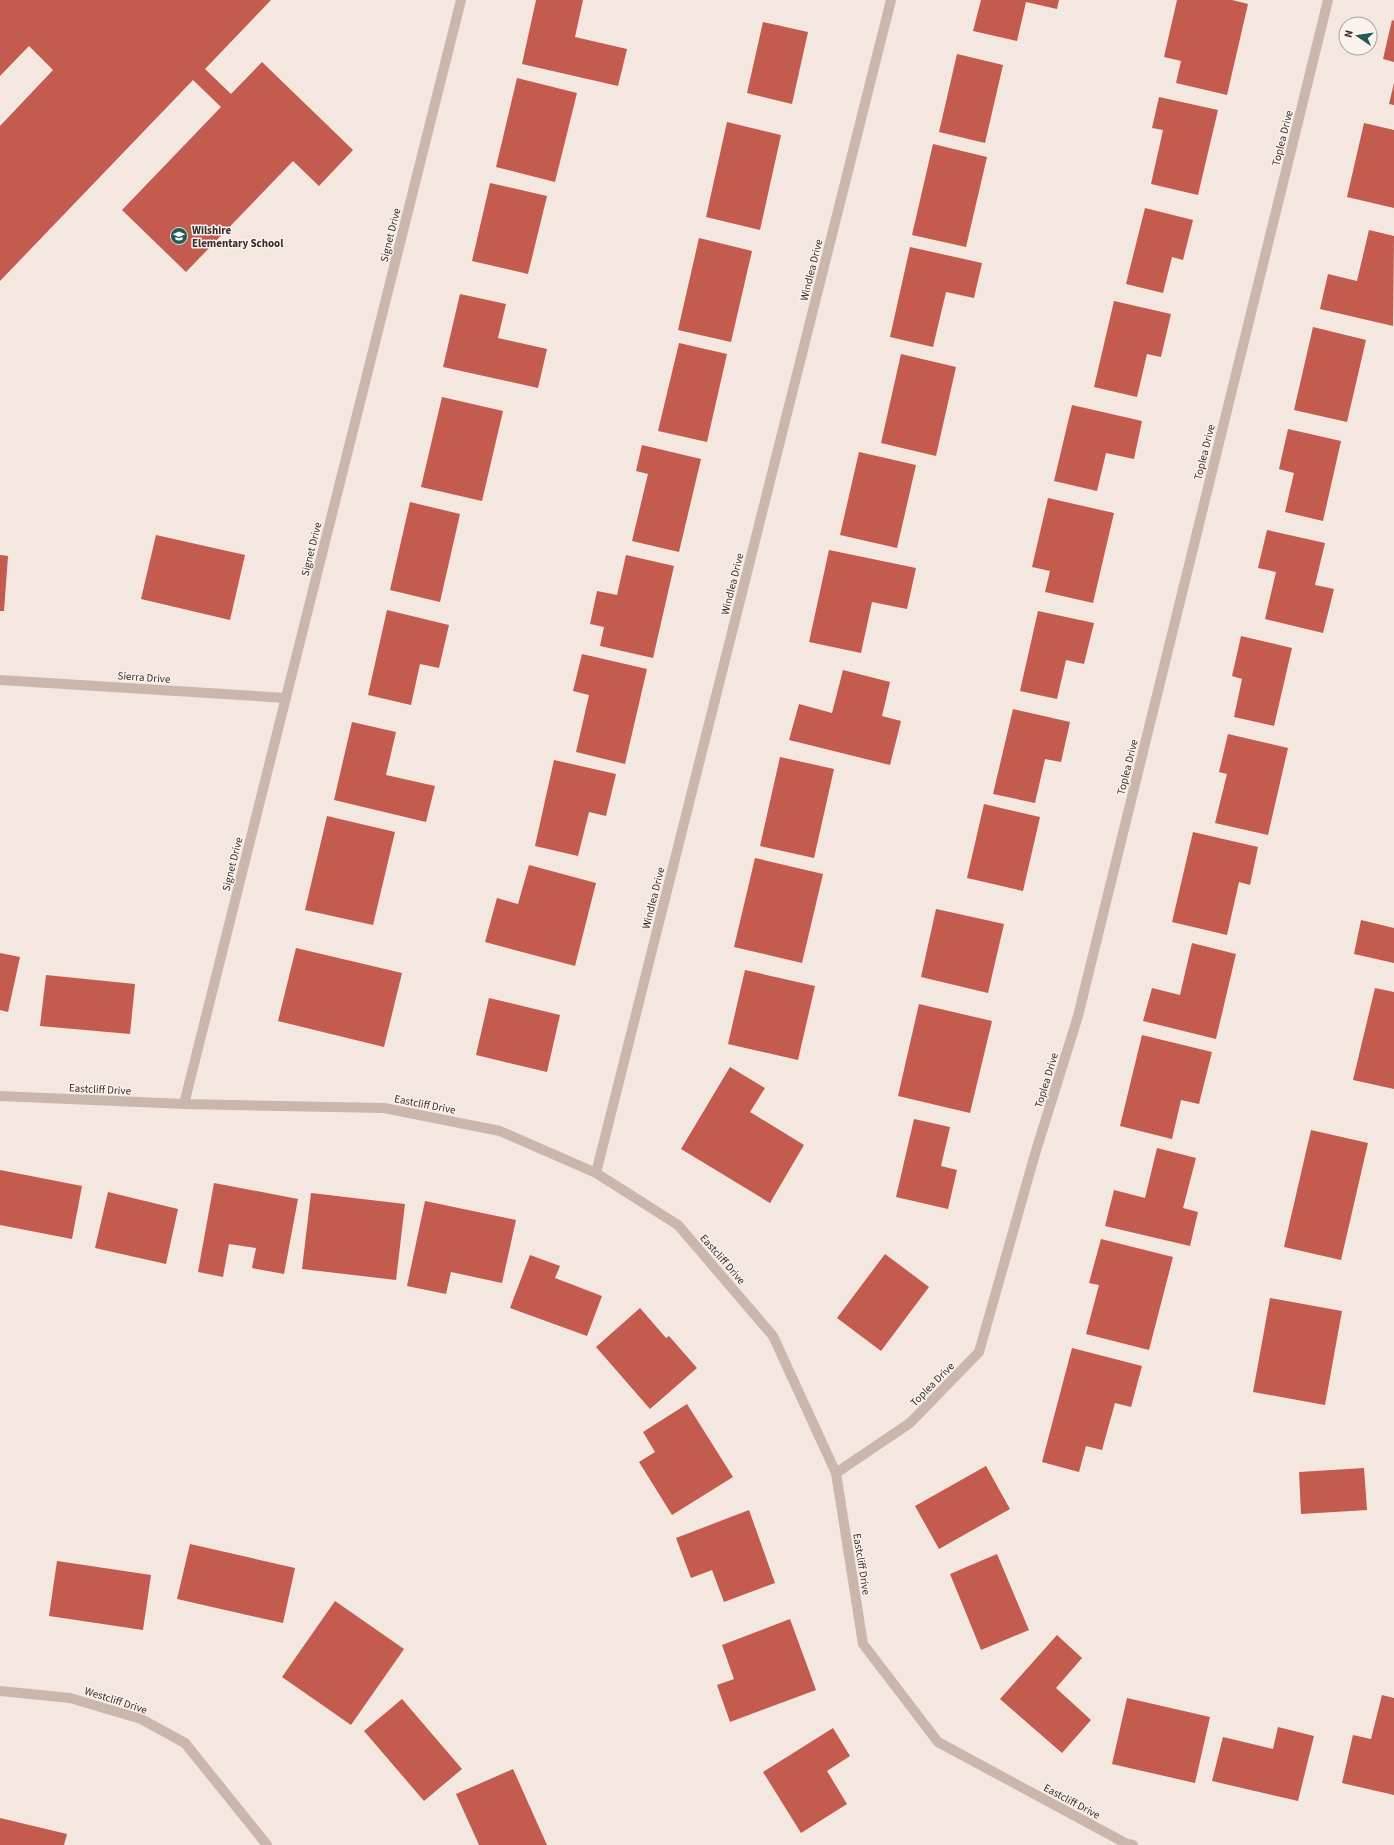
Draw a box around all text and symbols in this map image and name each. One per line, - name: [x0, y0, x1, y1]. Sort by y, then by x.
- north arrow: [1338, 16, 1378, 56]
- text: N: [1341, 29, 1357, 39]
- street label: Toplea Drive: [1268, 108, 1297, 168]
- street label: Signet Drive: [377, 206, 405, 264]
- place label: Wilshire Elementary School: [192, 223, 284, 251]
- school or university icon: Wilshire Elementary School: [169, 226, 189, 246]
- street label: Windlea Drive: [797, 237, 827, 303]
- street label: Toplea Drive: [1190, 422, 1219, 482]
- street label: Signet Drive: [298, 520, 326, 578]
- street label: Windlea Drive: [718, 551, 748, 617]
- street label: Sierra Drive: [117, 668, 171, 687]
- street label: Toplea Drive: [1113, 737, 1142, 797]
- street label: Signet Drive: [219, 835, 247, 893]
- street label: Windlea Drive: [639, 865, 669, 931]
- street label: Toplea Drive: [1031, 1050, 1062, 1110]
- street label: Eastcliff Drive: [69, 1080, 132, 1099]
- street label: Eastcliff Drive: [393, 1091, 457, 1118]
- street label: Eastcliff Drive: [697, 1231, 749, 1288]
- street label: Toplea Drive: [907, 1359, 958, 1410]
- street label: Eastcliff Drive: [849, 1532, 874, 1597]
- street label: Westcliff Drive: [83, 1683, 150, 1718]
- street label: Eastcliff Drive: [1041, 1780, 1103, 1823]

